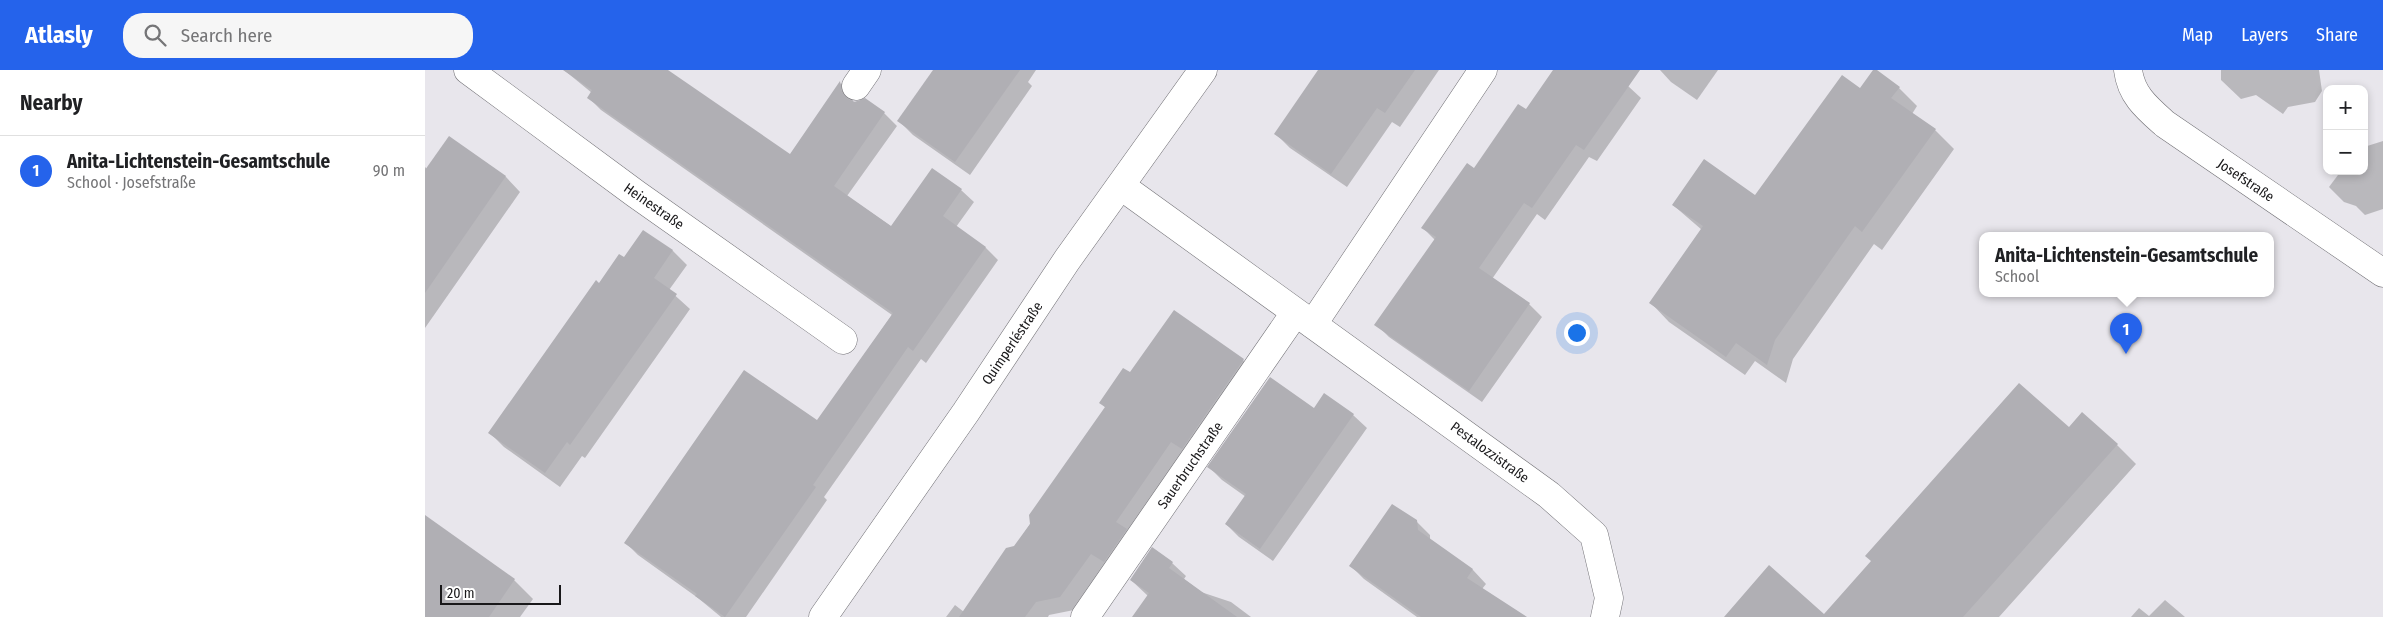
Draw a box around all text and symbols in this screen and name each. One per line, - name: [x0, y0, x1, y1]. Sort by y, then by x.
- search box: [123, 13, 473, 58]
- text: Atlasly: [25, 21, 93, 49]
- icon: search: [141, 21, 169, 49]
- text: Search here: [181, 24, 272, 47]
- text: Map: [2182, 24, 2213, 46]
- text: Layers: [2241, 24, 2288, 46]
- text: Share: [2316, 24, 2358, 46]
- map controls: [2323, 85, 2368, 175]
- button: +: [2323, 85, 2368, 130]
- text: Nearby: [20, 90, 82, 116]
- button: −: [2323, 130, 2368, 175]
- text: Anita-Lichtenstein-Gesamtschule: [67, 150, 330, 173]
- street label: Josefstraße: [2214, 155, 2277, 206]
- text: 1: [33, 161, 39, 180]
- text: 90 m: [373, 161, 405, 180]
- text: School · Josefstraße: [67, 173, 196, 192]
- street label: Heinestraße: [620, 180, 687, 233]
- popup: [1979, 232, 2274, 297]
- text: Anita-Lichtenstein-Gesamtschule: [1995, 244, 2258, 267]
- text: School: [1995, 267, 2039, 286]
- street label: Quimperléstraße: [978, 298, 1046, 388]
- pin: 1: [2110, 313, 2142, 354]
- your location: [1564, 320, 1590, 346]
- street label: Sauerbruchstraße: [1154, 418, 1227, 512]
- street label: Pestalozzistraße: [1447, 418, 1532, 487]
- scale bar: [440, 582, 561, 605]
- text: 20 m: [447, 585, 475, 602]

